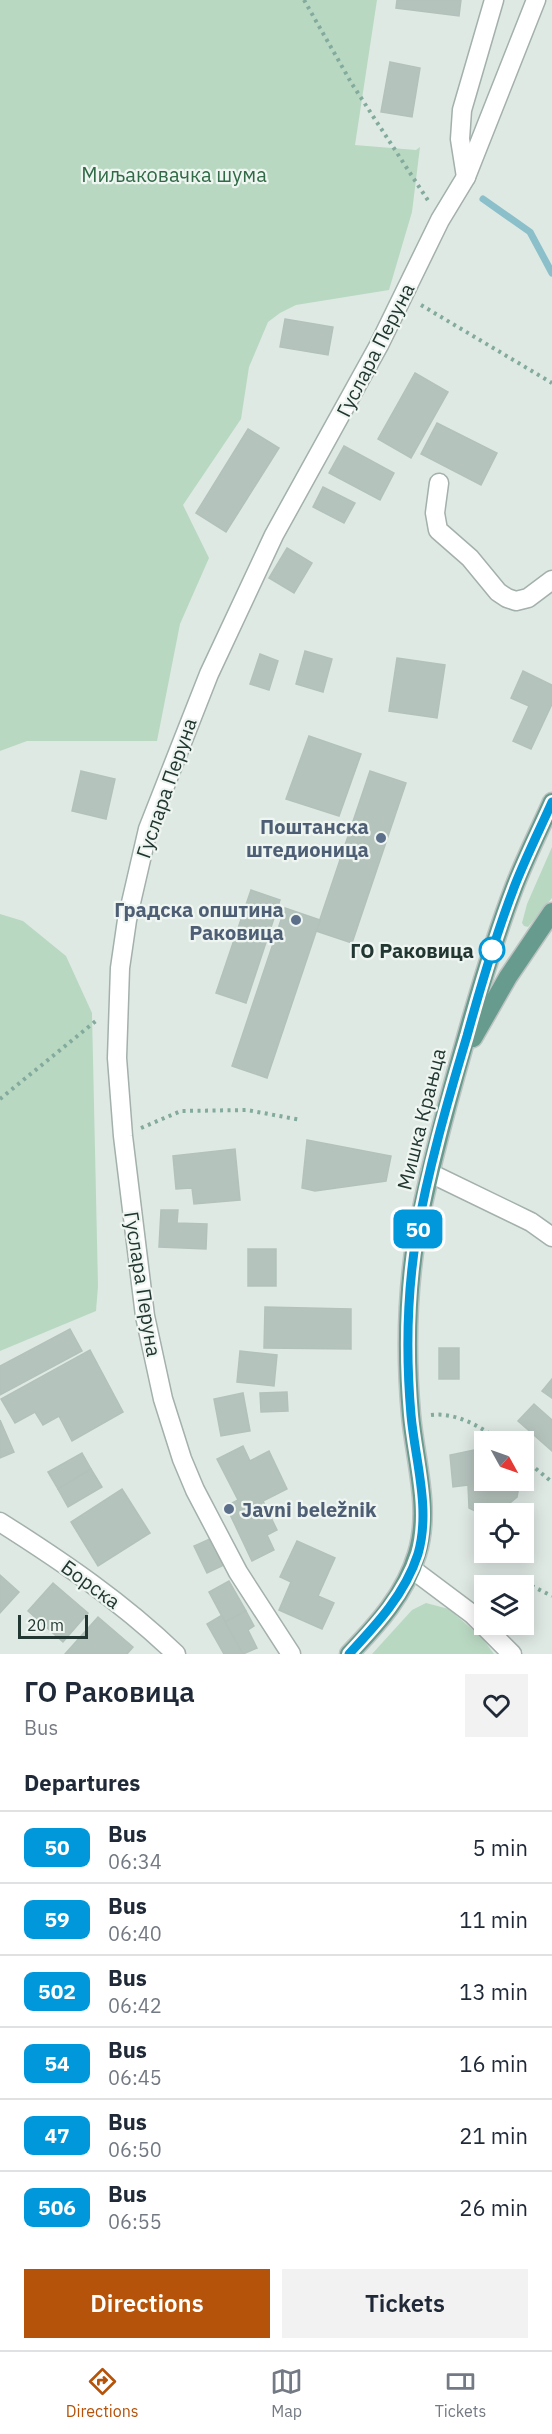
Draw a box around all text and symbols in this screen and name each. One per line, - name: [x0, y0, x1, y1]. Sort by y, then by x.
- park label: Миљаковачка шума: [81, 161, 267, 188]
- street label: Гуслара Перуна: [330, 278, 420, 421]
- street label: Гуслара Перуна: [129, 714, 203, 862]
- place label: Поштанска штедионица: [246, 813, 369, 863]
- marker: Поштанска штедионица: [374, 831, 388, 845]
- place label: Градска општина Раковица: [114, 896, 284, 946]
- marker: Градска општина Раковица: [289, 913, 303, 927]
- place label: ГО Раковица: [350, 937, 474, 964]
- marker: ГО Раковица: [479, 937, 505, 963]
- street label: Мишка Крањца: [390, 1045, 452, 1193]
- street label: Гуслара Перуна: [118, 1209, 168, 1359]
- line badge: 50: [391, 1210, 445, 1248]
- text: 50: [405, 1215, 431, 1243]
- north arrow: [474, 1431, 534, 1491]
- map controls: [474, 1431, 534, 1635]
- place label: Javni beležnik: [241, 1496, 377, 1523]
- marker: Javni beležnik: [222, 1502, 236, 1516]
- button: locate: [474, 1503, 534, 1563]
- street label: Борска: [56, 1553, 126, 1615]
- button: layers: [474, 1575, 534, 1635]
- scale bar: [18, 1612, 88, 1640]
- text: 20 m: [27, 1615, 64, 1635]
- text: ГО Раковица: [24, 1673, 195, 1710]
- button: heart: [465, 1674, 528, 1737]
- text: Bus: [24, 1714, 58, 1741]
- text: Departures: [24, 1768, 140, 1797]
- text: Bus: [108, 1819, 147, 1848]
- text: 50: [44, 1833, 70, 1861]
- text: 5 min: [472, 1833, 528, 1862]
- text: 06:34: [108, 1848, 162, 1875]
- text: Bus: [108, 1891, 147, 1920]
- text: 59: [44, 1905, 70, 1933]
- text: 11 min: [459, 1905, 528, 1934]
- text: 06:40: [108, 1920, 162, 1947]
- text: Bus: [108, 1963, 147, 1992]
- text: 502: [38, 1977, 76, 2005]
- text: 13 min: [459, 1977, 528, 2006]
- text: 06:42: [108, 1992, 162, 2019]
- text: Bus: [108, 2035, 147, 2064]
- text: 54: [44, 2049, 70, 2077]
- text: 16 min: [459, 2049, 528, 2078]
- text: 06:45: [108, 2064, 162, 2091]
- text: Bus: [108, 2107, 147, 2136]
- text: 47: [44, 2121, 70, 2149]
- text: 21 min: [459, 2121, 528, 2150]
- text: 06:50: [108, 2136, 162, 2163]
- text: Bus: [108, 2179, 147, 2208]
- text: 506: [38, 2193, 76, 2221]
- text: 26 min: [459, 2193, 528, 2222]
- text: 06:55: [108, 2208, 162, 2235]
- button: Directions: [24, 2269, 270, 2338]
- button: Tickets: [282, 2269, 528, 2338]
- tab: Directions: [66, 2365, 139, 2421]
- tab: Map: [270, 2365, 303, 2421]
- tab: Tickets: [435, 2365, 486, 2421]

